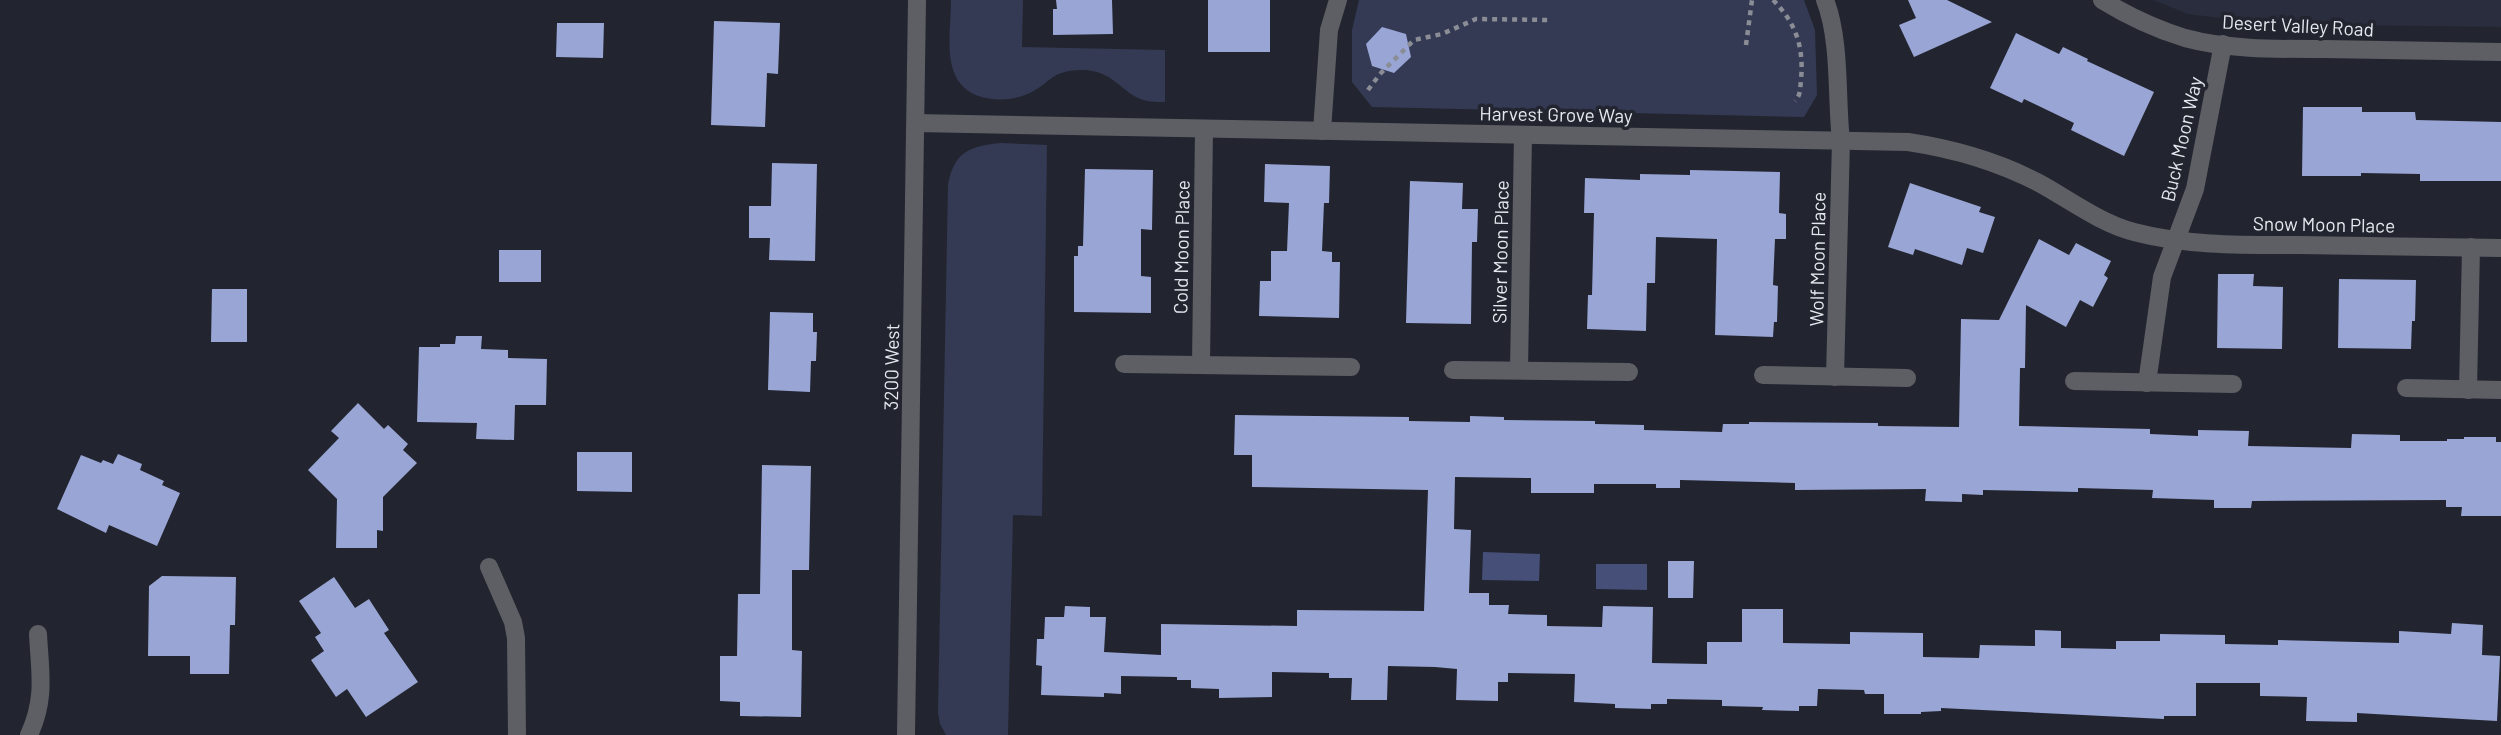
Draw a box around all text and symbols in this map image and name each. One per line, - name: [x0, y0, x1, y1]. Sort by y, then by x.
- street label: Desert Valley Road: [2221, 10, 2375, 40]
- street label: Buck Moon Way: [2155, 74, 2207, 204]
- street label: Harvest Grove Way: [1479, 101, 1633, 127]
- street label: Cold Moon Place: [1168, 180, 1194, 314]
- street label: Silver Moon Place: [1487, 180, 1513, 324]
- street label: Wolf Moon Place: [1804, 191, 1830, 327]
- street label: Snow Moon Place: [2253, 211, 2395, 237]
- street label: 3200 West: [879, 323, 903, 411]

